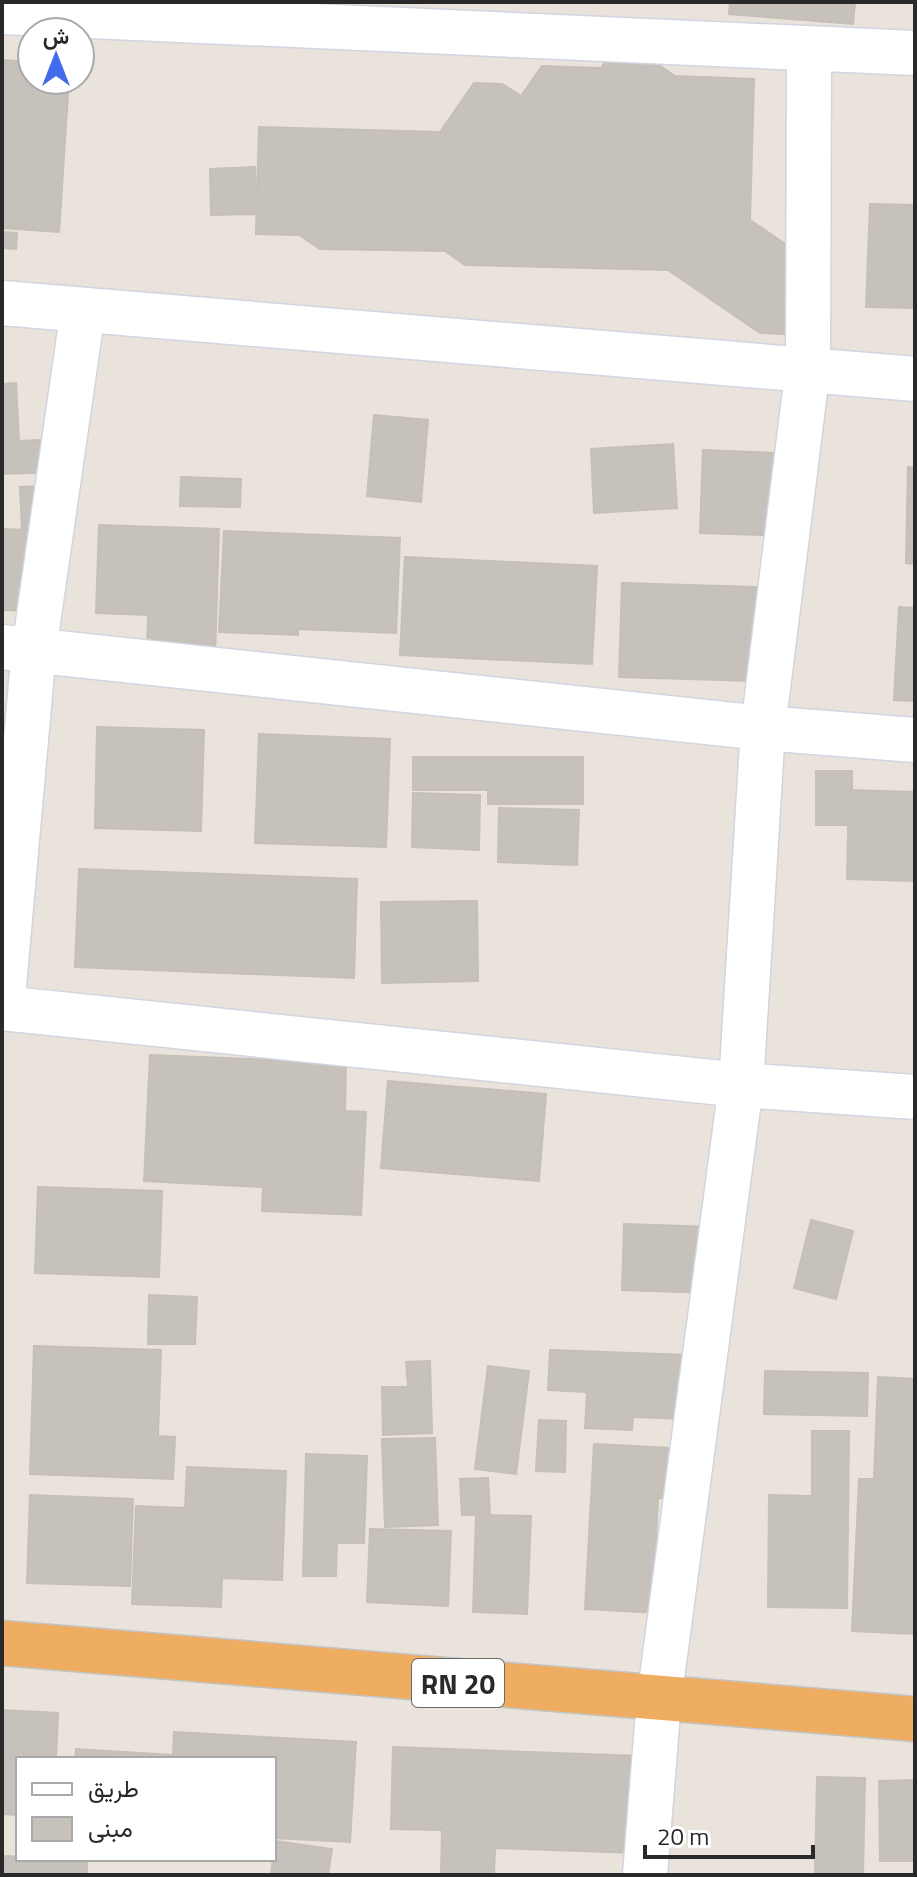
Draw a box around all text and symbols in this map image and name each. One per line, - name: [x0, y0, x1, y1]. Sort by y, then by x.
- north arrow: [16, 16, 96, 96]
- text: ش: [43, 19, 69, 53]
- road number: RN 20: [412, 1659, 504, 1707]
- legend: [16, 1757, 276, 1861]
- text: طريق: [88, 1770, 139, 1806]
- scale bar: [645, 1809, 813, 1859]
- text: مبنى: [88, 1810, 133, 1846]
- text: 20 m: [657, 1818, 709, 1854]

